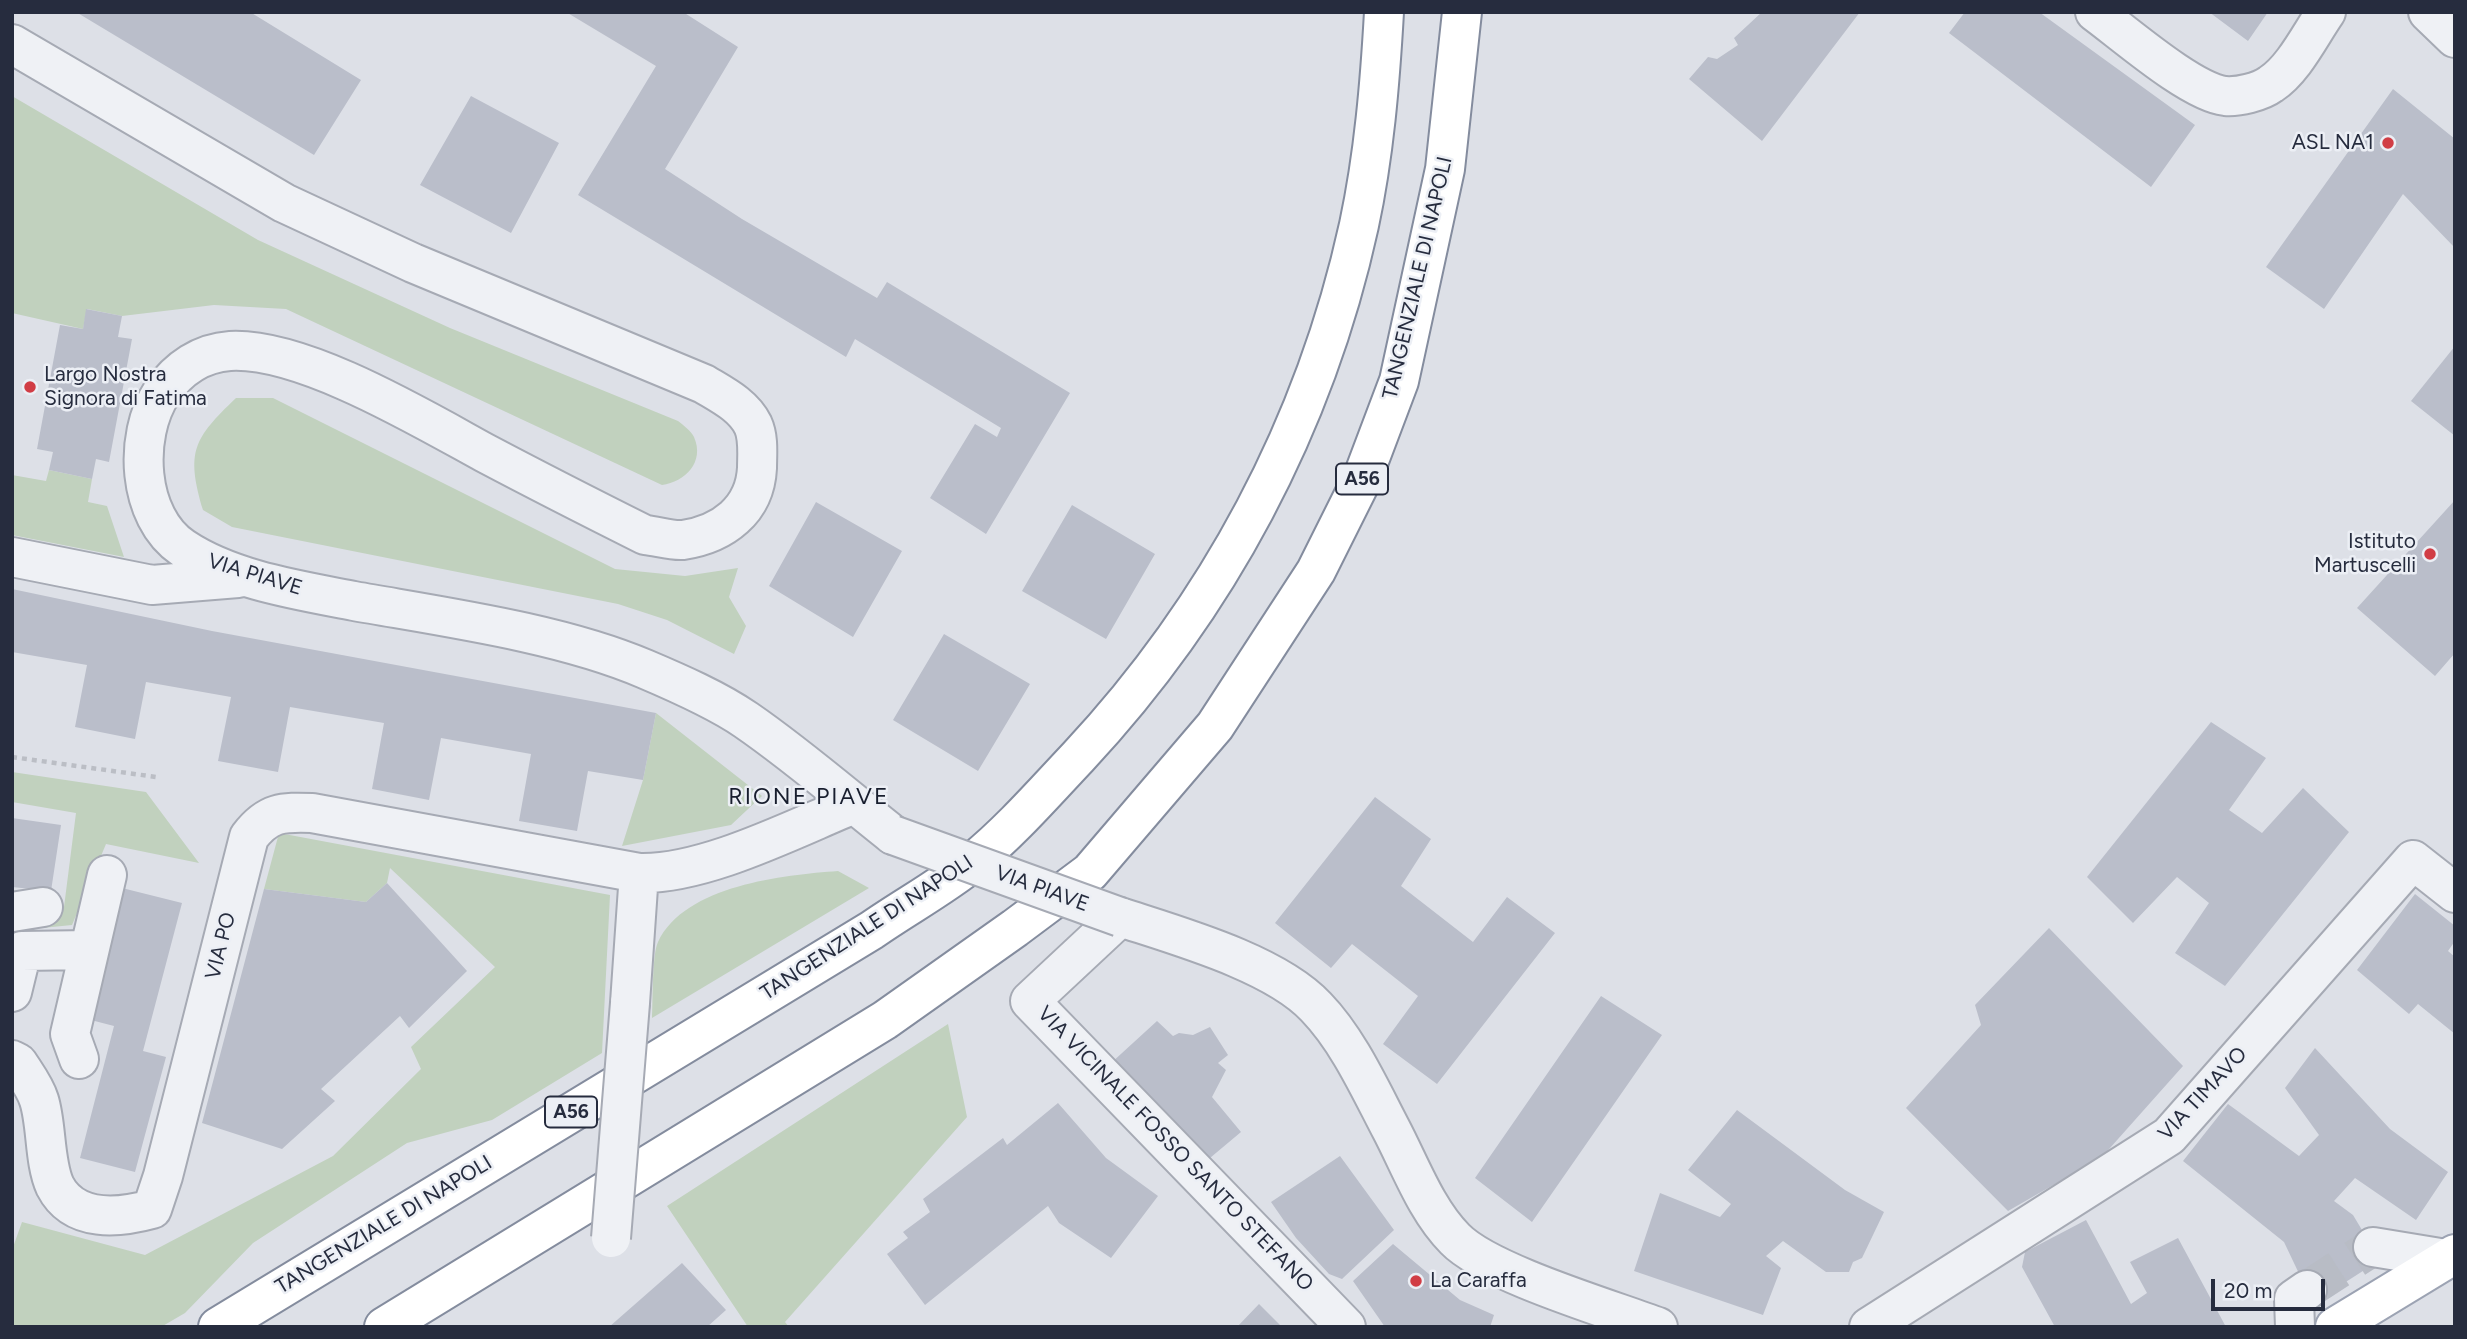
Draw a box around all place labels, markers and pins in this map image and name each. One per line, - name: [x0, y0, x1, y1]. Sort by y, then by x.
- place label: ASL NA1: [2292, 130, 2374, 156]
- marker: ASL NA1: [2380, 135, 2396, 151]
- place label: Largo Nostra Signora di Fatima: [44, 362, 207, 412]
- marker: Largo Nostra Signora di Fatima: [22, 379, 38, 395]
- place label: Istituto Martuscelli: [2314, 529, 2416, 579]
- marker: Istituto Martuscelli: [2422, 546, 2438, 562]
- place label: La Caraffa: [1430, 1268, 1527, 1294]
- marker: La Caraffa: [1408, 1273, 1424, 1289]

